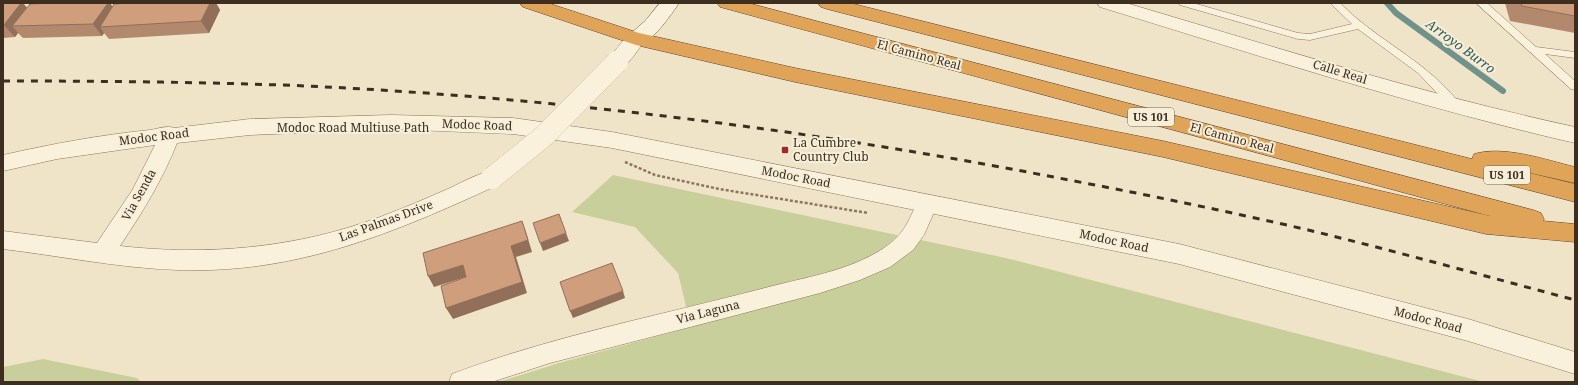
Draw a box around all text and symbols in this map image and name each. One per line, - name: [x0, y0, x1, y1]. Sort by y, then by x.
- water label: Arroyo Burro: [1422, 14, 1499, 77]
- street label: El Camino Real: [875, 35, 963, 74]
- street label: Calle Real: [1311, 55, 1370, 88]
- road number: US 101: [1128, 108, 1174, 126]
- street label: Modoc Road: [442, 115, 513, 134]
- street label: El Camino Real: [1188, 118, 1276, 157]
- street label: Modoc Road Multiuse Path: [277, 119, 430, 136]
- street label: Modoc Road: [118, 124, 191, 149]
- place label: La Cumbre Country Club: [793, 134, 869, 165]
- marker: La Cumbre Country Club: [780, 145, 790, 155]
- street label: Modoc Road: [760, 161, 833, 192]
- street label: Via Senda: [117, 166, 160, 224]
- road number: US 101: [1484, 166, 1530, 184]
- street label: Las Palmas Drive: [337, 196, 435, 245]
- street label: Modoc Road: [1078, 225, 1151, 256]
- street label: Via Laguna: [674, 295, 742, 328]
- street label: Modoc Road: [1392, 302, 1465, 337]

